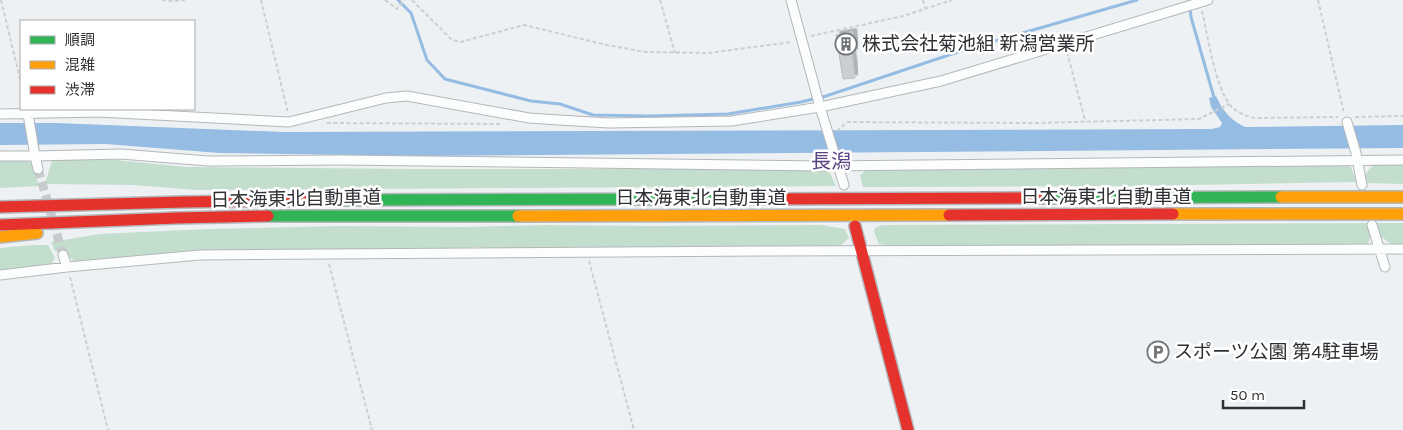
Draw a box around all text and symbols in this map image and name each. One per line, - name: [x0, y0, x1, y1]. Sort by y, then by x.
- legend: [20, 20, 195, 110]
- text: 順調: [65, 31, 95, 49]
- building icon: 株式会社菊池組 新潟営業所: [834, 32, 858, 56]
- place label: 株式会社菊池組 新潟営業所: [862, 33, 1095, 55]
- text: 混雑: [65, 56, 95, 74]
- text: 渋滞: [65, 81, 95, 99]
- district label: 長潟: [811, 150, 851, 173]
- street label: 日本海東北自動車道: [1020, 186, 1192, 208]
- street label: 日本海東北自動車道: [210, 187, 382, 211]
- street label: 日本海東北自動車道: [615, 187, 787, 209]
- parking icon: スポーツ公園 第4駐車場: [1146, 340, 1170, 364]
- place label: スポーツ公園 第4駐車場: [1174, 341, 1379, 363]
- scale bar: [1223, 378, 1304, 410]
- text: 50 m: [1230, 386, 1265, 404]

